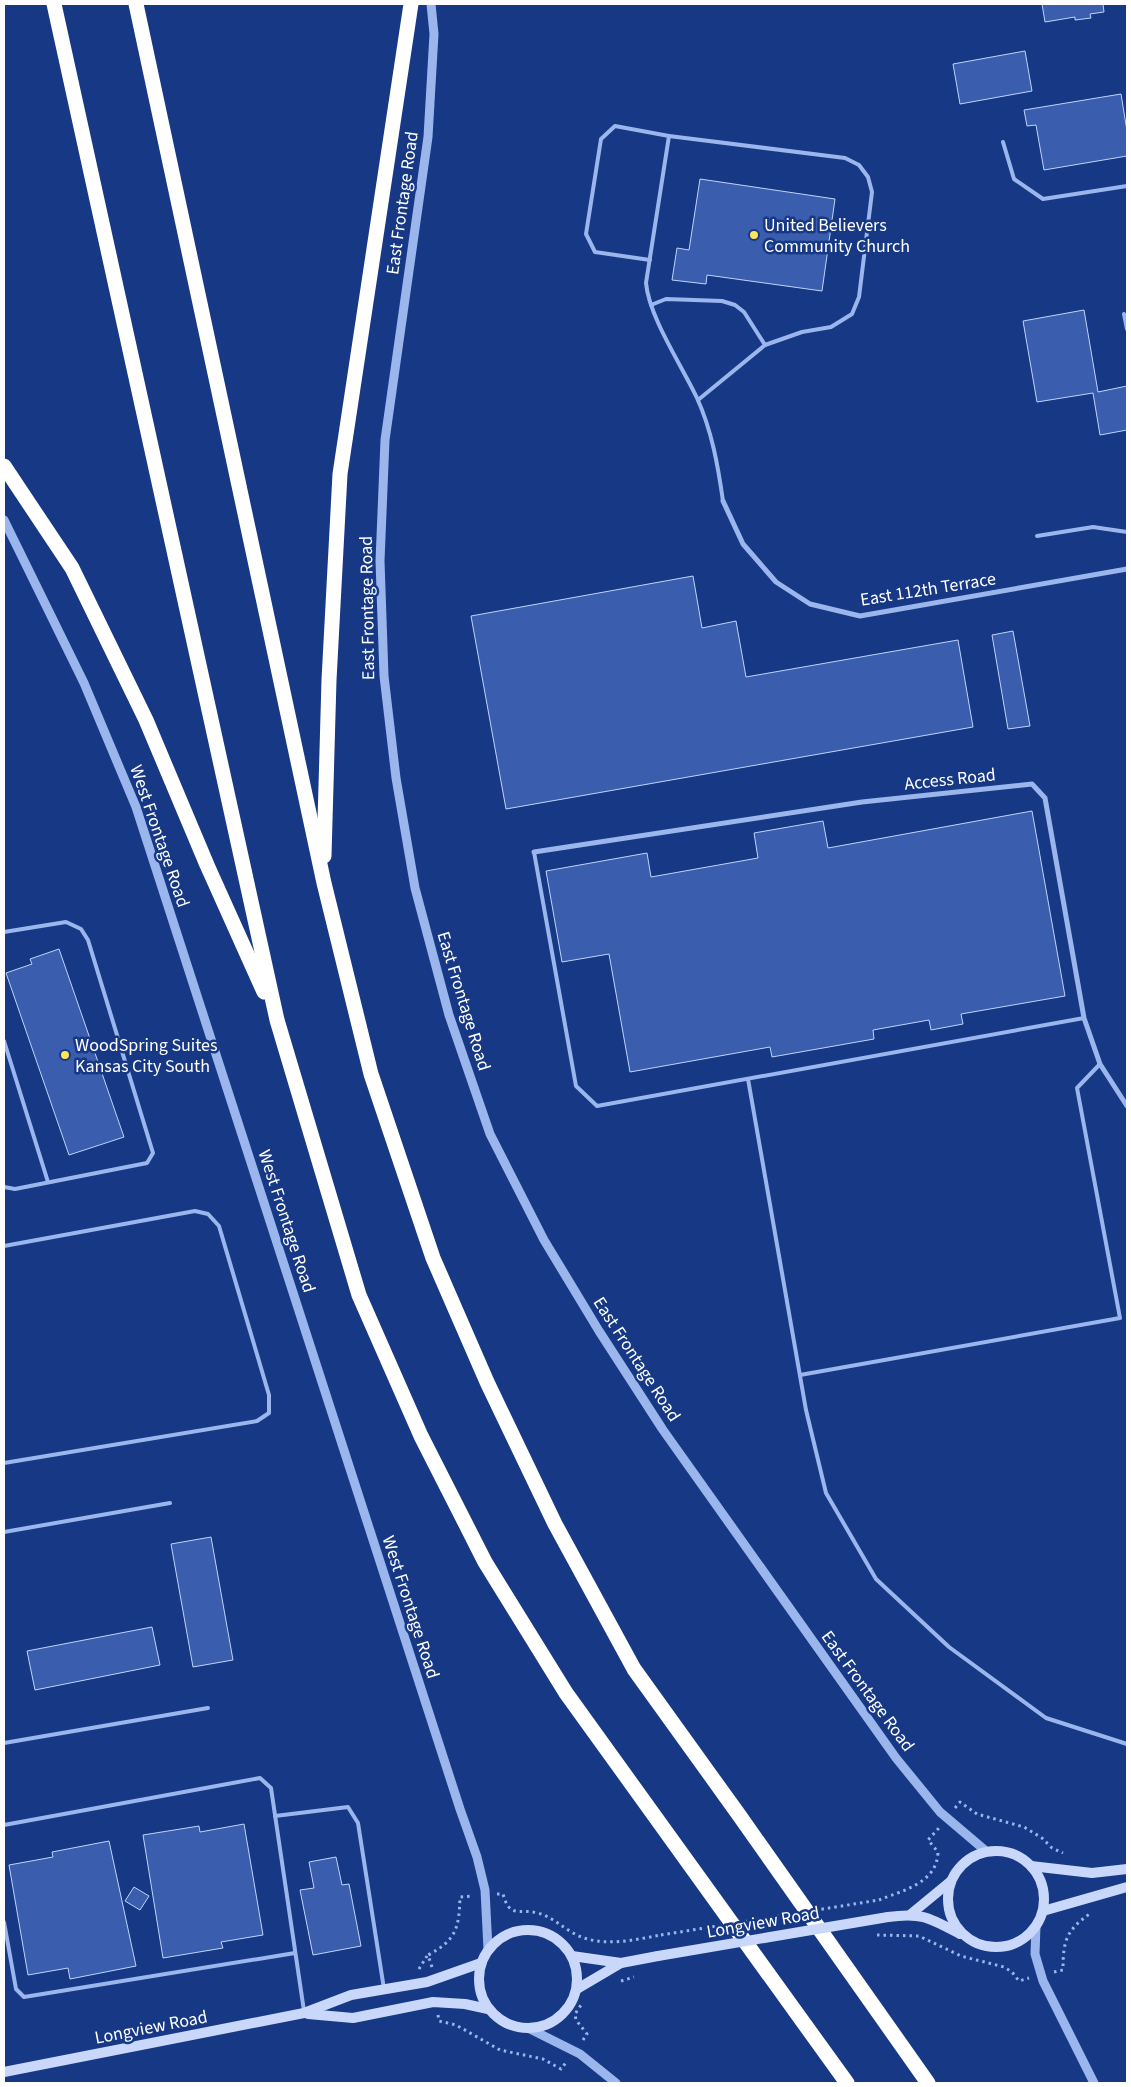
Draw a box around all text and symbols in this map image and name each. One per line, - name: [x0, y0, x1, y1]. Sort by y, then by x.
- street label: East Frontage Road: [380, 130, 425, 276]
- place label: United Believers Community Church: [764, 213, 910, 259]
- marker: United Believers Community Church: [748, 229, 760, 241]
- street label: East Frontage Road: [354, 536, 381, 680]
- street label: East 112th Terrace: [858, 566, 998, 613]
- street label: West Frontage Road: [123, 762, 196, 911]
- street label: Access Road: [903, 762, 997, 797]
- street label: East Frontage Road: [430, 928, 497, 1074]
- place label: WoodSpring Suites Kansas City South: [75, 1033, 218, 1079]
- marker: WoodSpring Suites Kansas City South: [59, 1049, 71, 1061]
- street label: West Frontage Road: [252, 1146, 321, 1296]
- street label: East Frontage Road: [587, 1292, 686, 1427]
- street label: West Frontage Road: [376, 1532, 445, 1682]
- street label: East Frontage Road: [815, 1626, 920, 1757]
- street label: Longview Road: [705, 1900, 821, 1945]
- street label: Longview Road: [93, 2004, 210, 2051]

